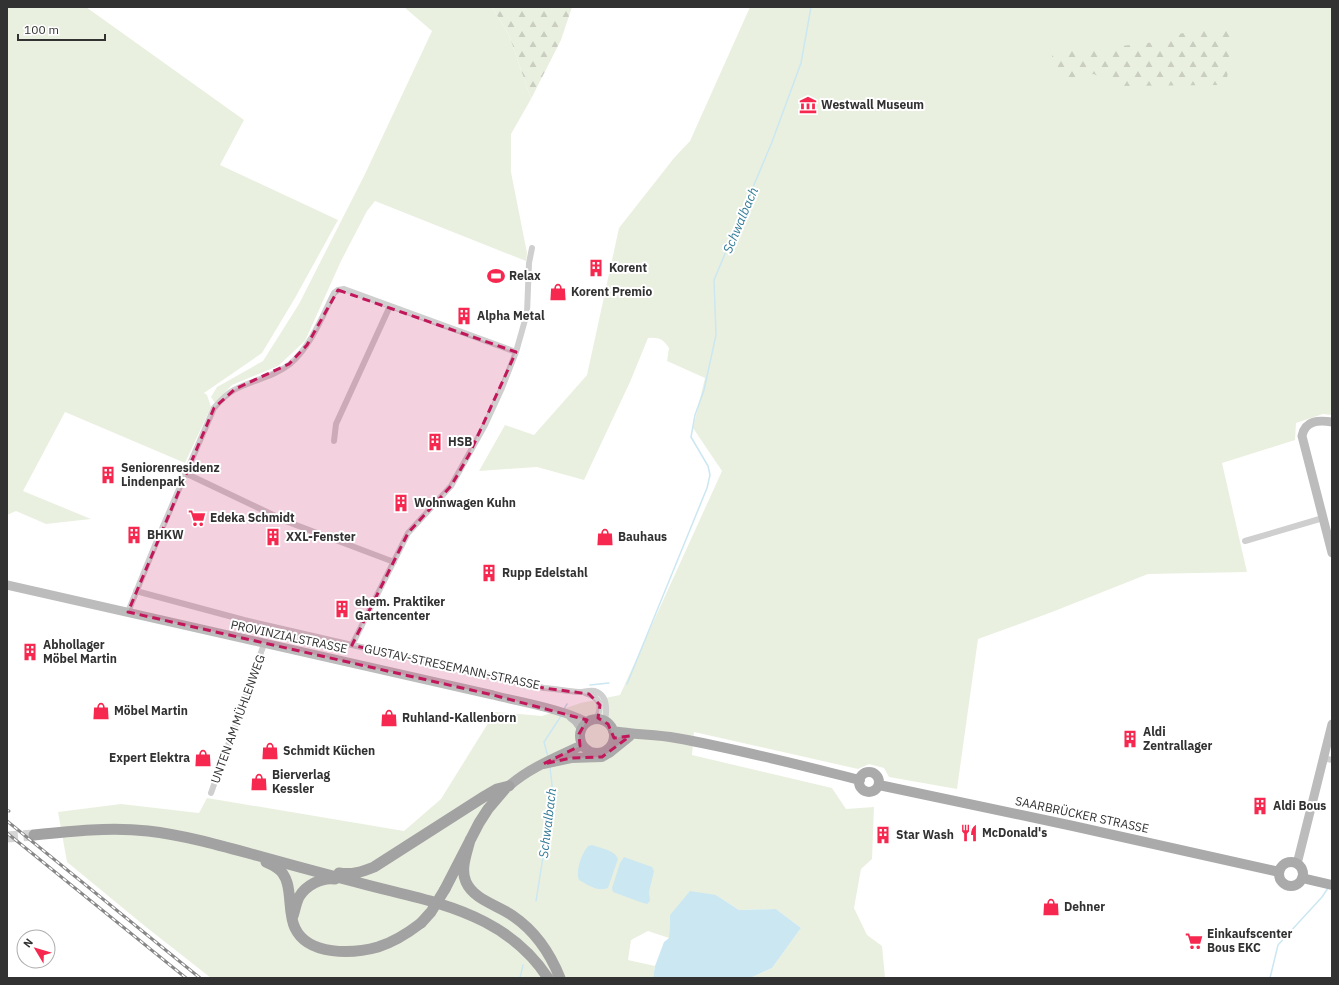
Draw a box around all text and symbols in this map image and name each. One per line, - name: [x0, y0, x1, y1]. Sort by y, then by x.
- scale bar: [18, 16, 105, 42]
- text: 100 m: [24, 22, 59, 37]
- museum icon: Westwall Museum: [798, 95, 818, 115]
- place label: Westwall Museum: [821, 97, 924, 112]
- water label: Schwalbach: [719, 185, 762, 256]
- building icon: Korent: [586, 258, 606, 278]
- place label: Korent: [609, 260, 648, 275]
- sports icon: Relax: [486, 266, 506, 286]
- place label: Relax: [509, 268, 541, 283]
- shop icon: Korent Premio: [548, 282, 568, 302]
- place label: Korent Premio: [571, 284, 652, 299]
- building icon: Alpha Metal: [454, 306, 474, 326]
- place label: Alpha Metal: [477, 308, 545, 323]
- building icon: HSB: [425, 432, 445, 452]
- place label: HSB: [448, 434, 472, 449]
- place label: Seniorenresidenz Lindenpark: [121, 460, 220, 489]
- building icon: Seniorenresidenz Lindenpark: [98, 465, 118, 485]
- building icon: Wohnwagen Kuhn: [391, 493, 411, 513]
- place label: Wohnwagen Kuhn: [414, 495, 516, 510]
- supermarket icon: Edeka Schmidt: [187, 508, 207, 528]
- place label: Edeka Schmidt: [210, 510, 295, 525]
- building icon: BHKW: [124, 525, 144, 545]
- place label: BHKW: [147, 527, 184, 542]
- building icon: XXL-Fenster: [263, 527, 283, 547]
- shop icon: Bauhaus: [595, 527, 615, 547]
- place label: XXL-Fenster: [286, 529, 356, 544]
- place label: Bauhaus: [618, 529, 667, 544]
- building icon: Rupp Edelstahl: [479, 563, 499, 583]
- place label: Rupp Edelstahl: [502, 565, 588, 580]
- place label: ehem. Praktiker Gartencenter: [355, 594, 445, 623]
- building icon: ehem. Praktiker Gartencenter: [332, 599, 352, 619]
- street label: PROVINZIALSTRASSE: [229, 617, 349, 656]
- place label: Abhollager Möbel Martin: [43, 637, 117, 666]
- street label: GUSTAV-STRESEMANN-STRASSE: [363, 641, 541, 692]
- building icon: Abhollager Möbel Martin: [20, 642, 40, 662]
- street label: UNTEN AM MÜHLENWEG: [207, 652, 268, 785]
- shop icon: Möbel Martin: [91, 701, 111, 721]
- place label: Möbel Martin: [114, 703, 188, 718]
- shop icon: Ruhland-Kallenborn: [379, 708, 399, 728]
- place label: Ruhland-Kallenborn: [402, 710, 516, 725]
- place label: Aldi Zentrallager: [1143, 724, 1213, 753]
- building icon: Aldi Zentrallager: [1120, 729, 1140, 749]
- shop icon: Schmidt Küchen: [260, 741, 280, 761]
- place label: Schmidt Küchen: [283, 743, 375, 758]
- shop icon: Expert Elektra: [193, 748, 213, 768]
- place label: Expert Elektra: [109, 750, 190, 765]
- place label: Bierverlag Kessler: [272, 767, 331, 796]
- shop icon: Bierverlag Kessler: [249, 772, 269, 792]
- water label: Schwalbach: [535, 787, 560, 859]
- street label: SAARBRÜCKER STRASSE: [1014, 793, 1150, 836]
- building icon: Aldi Bous: [1250, 796, 1270, 816]
- place label: Aldi Bous: [1273, 798, 1326, 813]
- restaurant icon: McDonald's: [959, 823, 979, 843]
- building icon: Star Wash: [873, 825, 893, 845]
- place label: McDonald's: [982, 825, 1047, 840]
- place label: Star Wash: [896, 827, 954, 842]
- shop icon: Dehner: [1041, 897, 1061, 917]
- place label: Dehner: [1064, 899, 1105, 914]
- place label: Einkaufscenter Bous EKC: [1207, 926, 1292, 955]
- north arrow: [16, 929, 56, 969]
- supermarket icon: Einkaufscenter Bous EKC: [1184, 931, 1204, 951]
- text: N: [20, 935, 36, 950]

